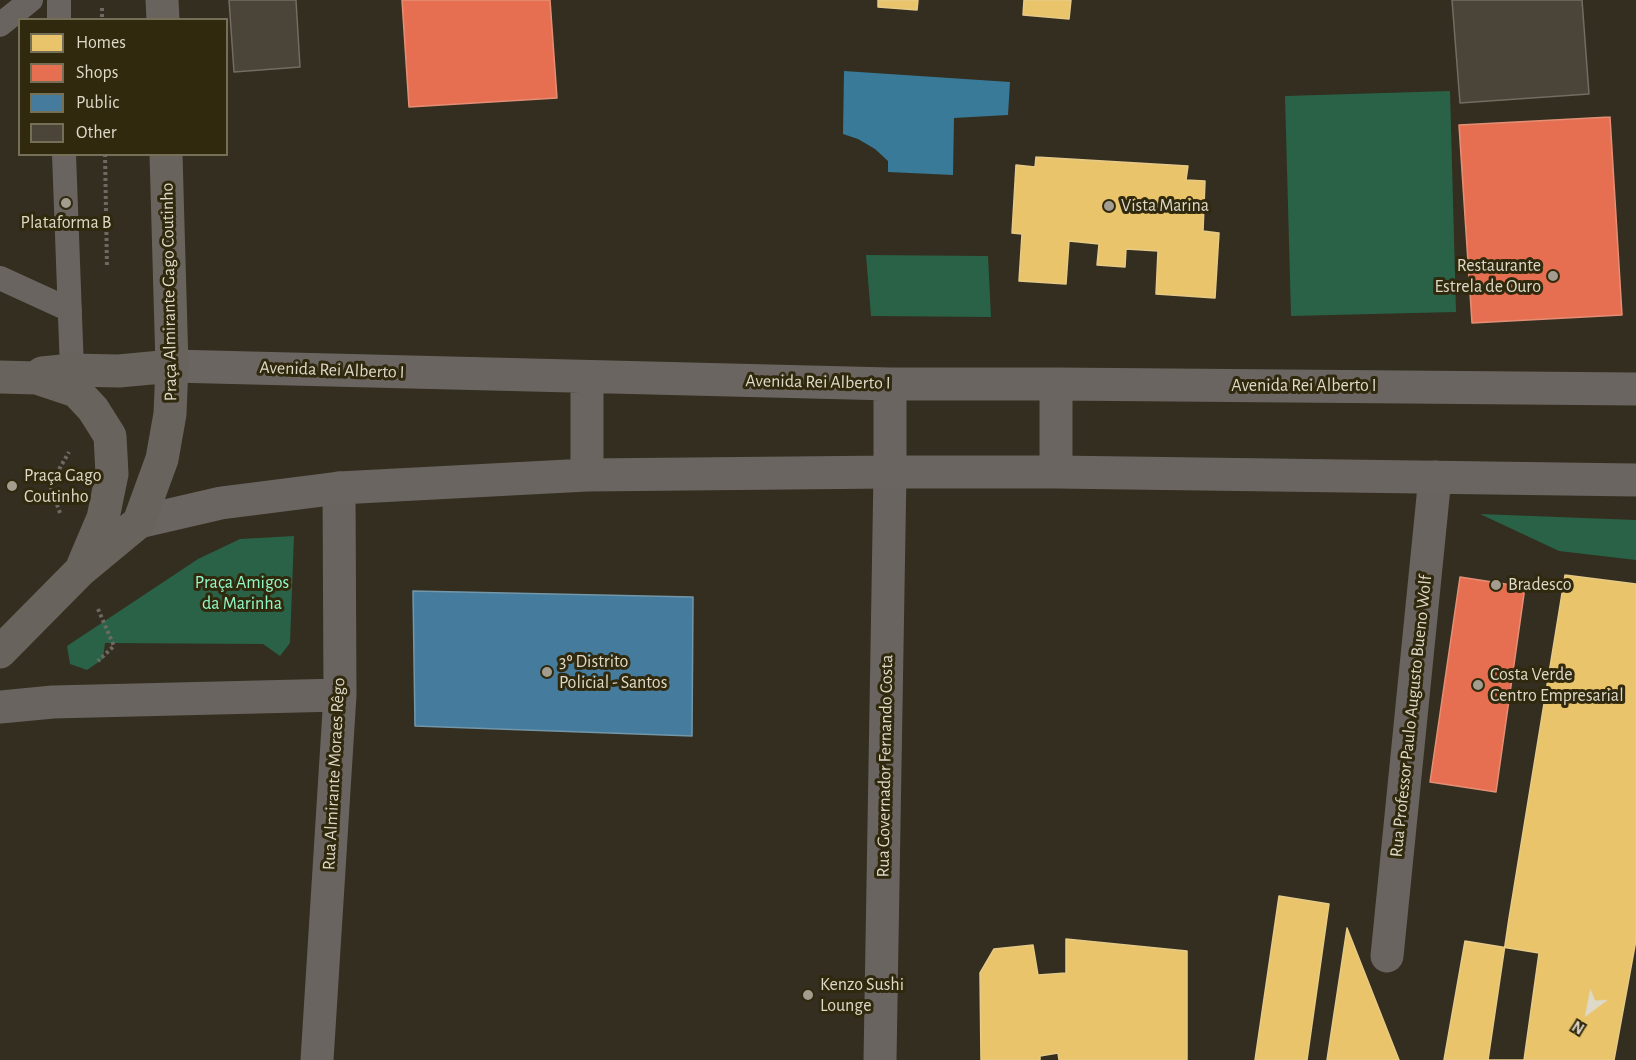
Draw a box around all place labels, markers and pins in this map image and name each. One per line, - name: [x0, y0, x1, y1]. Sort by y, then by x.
- place label: Vista Marina: [1121, 195, 1209, 217]
- marker: Plataforma B: [59, 196, 73, 210]
- marker: Vista Marina: [1102, 199, 1116, 213]
- place label: Plataforma B: [21, 212, 111, 234]
- place label: Restaurante Estrela de Ouro: [1434, 255, 1541, 298]
- marker: Restaurante Estrela de Ouro: [1546, 269, 1560, 283]
- place label: Praça Gago Coutinho: [24, 465, 102, 508]
- marker: Praça Gago Coutinho: [5, 479, 19, 493]
- place label: Bradesco: [1508, 574, 1571, 596]
- marker: Bradesco: [1489, 578, 1503, 592]
- place label: 3º Distrito Policial - Santos: [559, 651, 667, 694]
- place label: Costa Verde Centro Empresarial: [1490, 664, 1624, 706]
- marker: 3º Distrito Policial - Santos: [540, 665, 554, 679]
- marker: Costa Verde Centro Empresarial: [1471, 678, 1485, 692]
- place label: Kenzo Sushi Lounge: [820, 974, 904, 1016]
- marker: Kenzo Sushi Lounge: [801, 988, 815, 1002]

